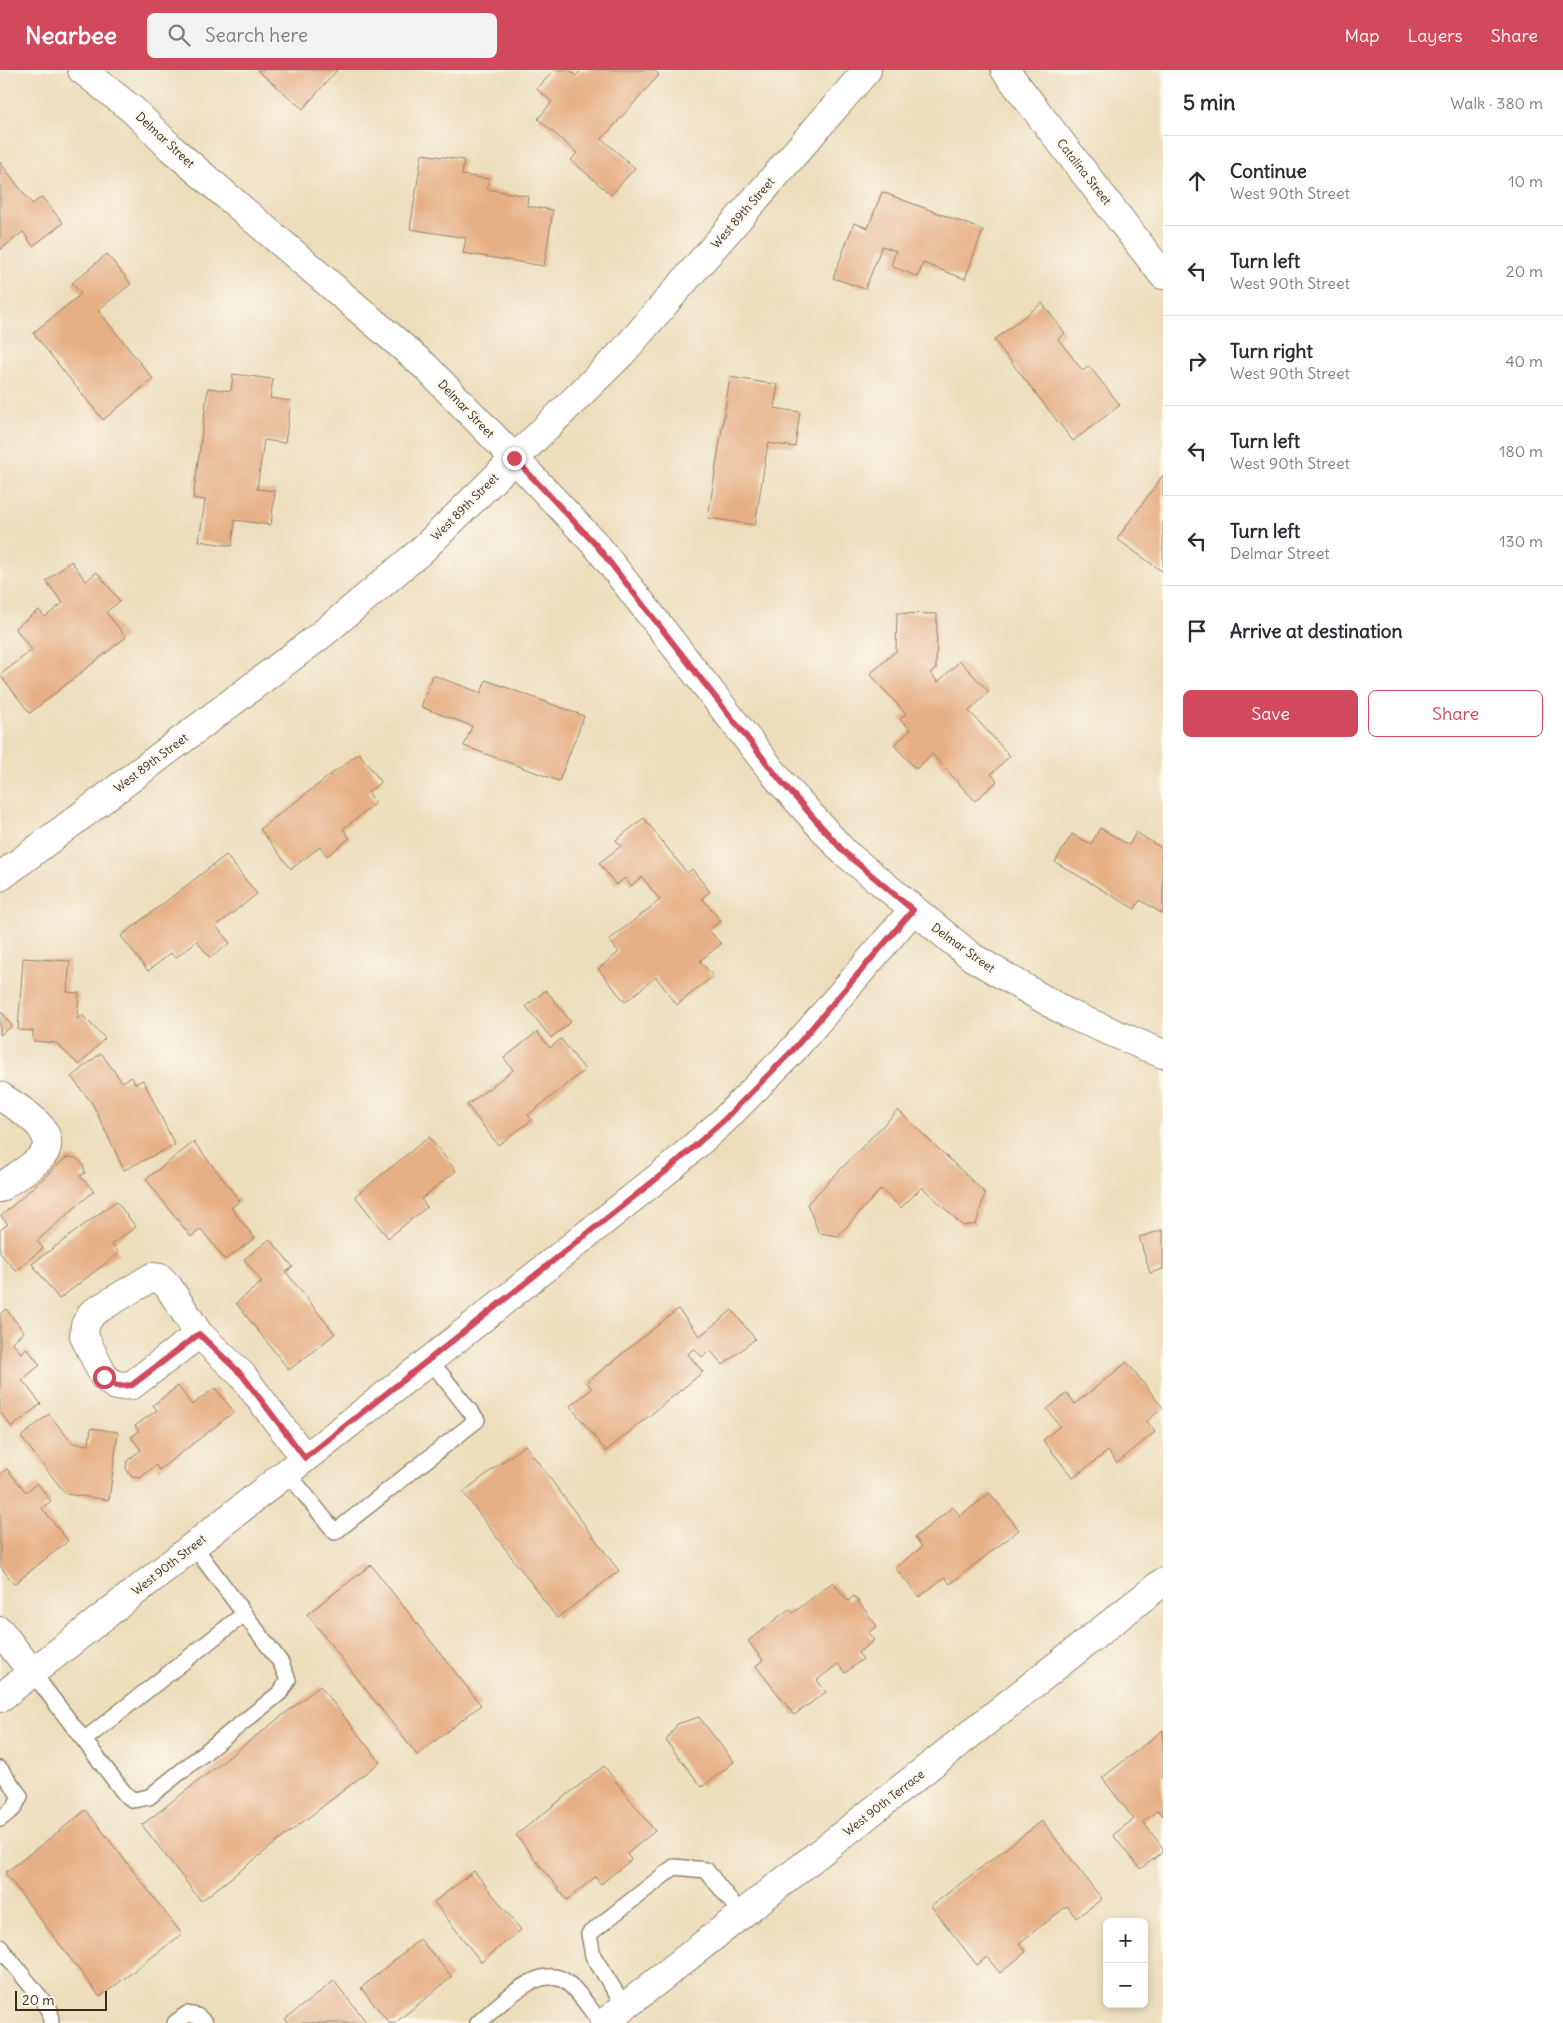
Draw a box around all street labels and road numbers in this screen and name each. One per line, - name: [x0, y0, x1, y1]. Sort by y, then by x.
- street label: Delmar Street: [133, 109, 198, 171]
- street label: Catalina Street: [1054, 136, 1115, 208]
- street label: West 89th Street: [708, 174, 777, 251]
- street label: Delmar Street: [435, 377, 498, 441]
- street label: West 89th Street: [428, 470, 501, 543]
- street label: West 89th Street: [111, 730, 191, 795]
- street label: Delmar Street: [929, 920, 998, 976]
- street label: West 90th Street: [129, 1531, 209, 1598]
- street label: West 90th Terrace: [840, 1766, 927, 1839]

